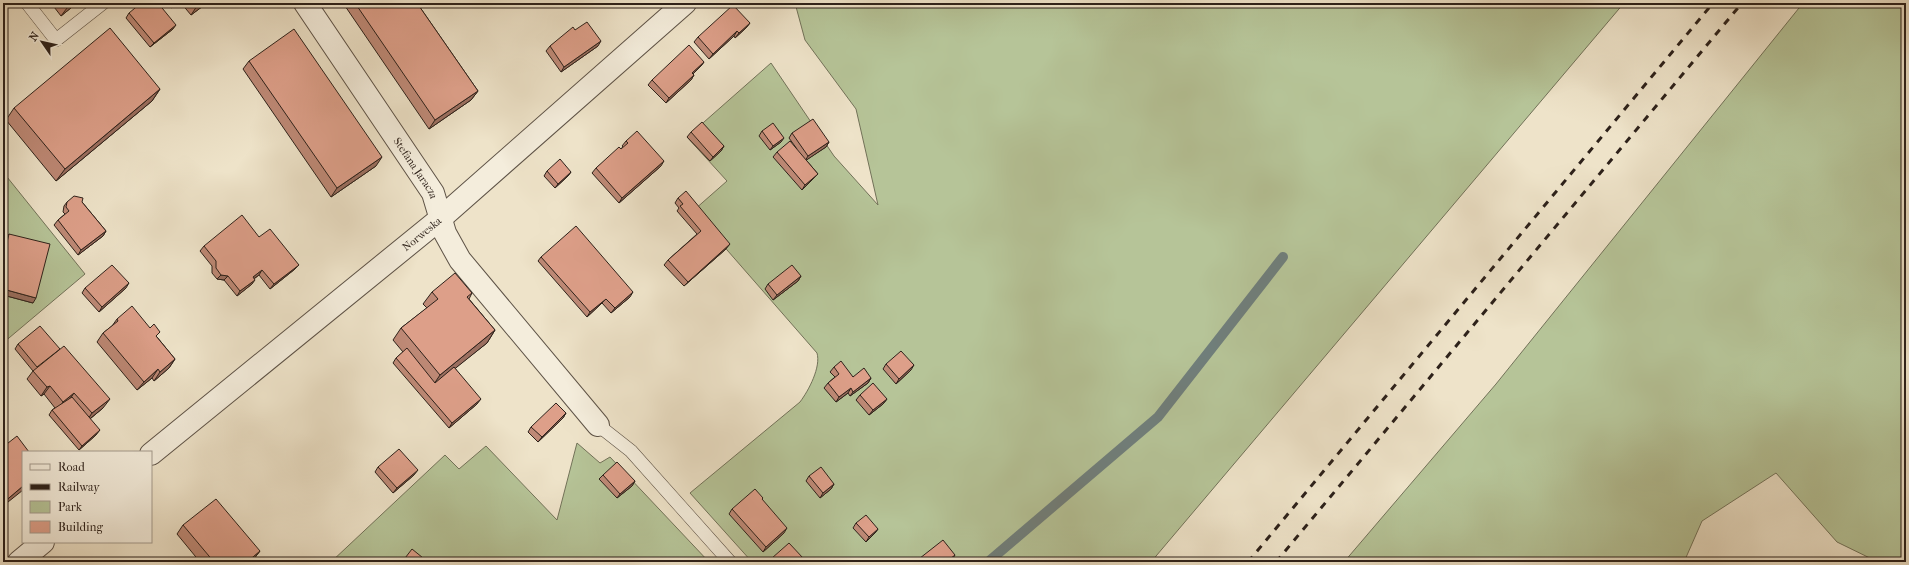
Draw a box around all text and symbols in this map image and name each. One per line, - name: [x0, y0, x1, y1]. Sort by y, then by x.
- north arrow: [22, 22, 62, 62]
- text: N: [26, 29, 42, 44]
- street label: Stefana Jaracza: [391, 135, 441, 201]
- street label: Norweska: [400, 213, 445, 253]
- legend: [22, 451, 152, 543]
- text: Road: [58, 460, 85, 474]
- text: Railway: [58, 480, 100, 494]
- text: Park: [58, 500, 83, 514]
- text: Building: [58, 520, 103, 534]

